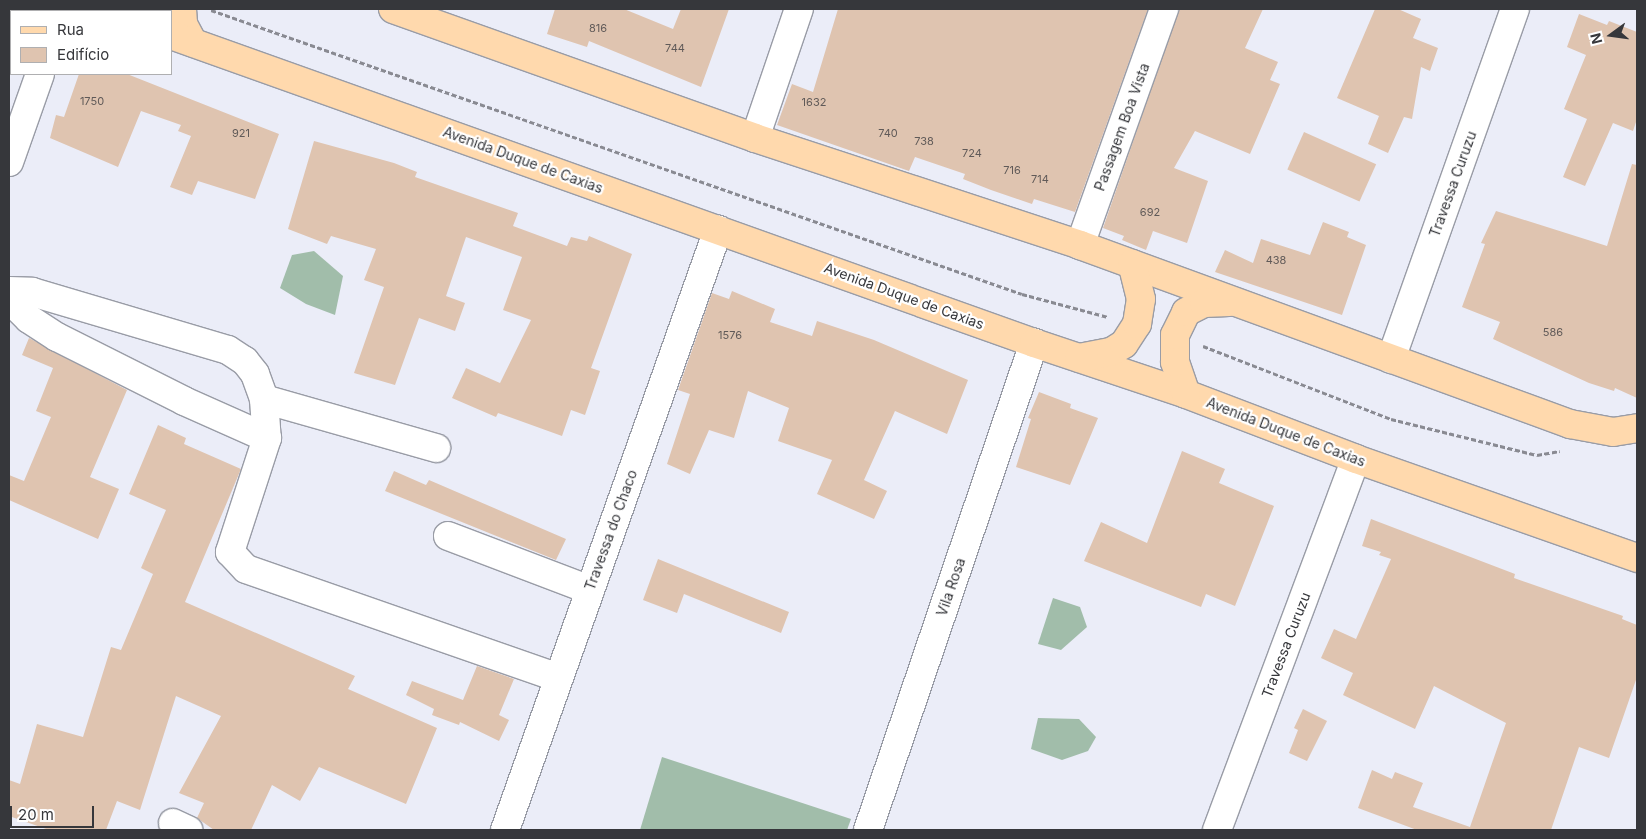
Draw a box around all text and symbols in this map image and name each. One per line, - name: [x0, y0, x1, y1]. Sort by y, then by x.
- legend: [10, 10, 172, 75]
- north arrow: [1586, 10, 1636, 60]
- text: Rua: [57, 20, 84, 39]
- house number: 816: [589, 21, 607, 35]
- text: N: [1586, 32, 1606, 46]
- house number: 744: [665, 41, 685, 55]
- text: Edifício: [57, 45, 109, 64]
- street label: Passagem Boa Vista: [1091, 61, 1153, 193]
- house number: 1750: [80, 94, 104, 108]
- house number: 1632: [802, 95, 826, 109]
- street label: Avenida Duque de Caxias: [441, 123, 605, 197]
- house number: 921: [232, 126, 250, 140]
- house number: 740: [878, 126, 898, 140]
- street label: Travessa Curuzu: [1426, 129, 1480, 239]
- house number: 738: [914, 134, 934, 148]
- house number: 724: [962, 146, 982, 160]
- house number: 716: [1003, 163, 1021, 177]
- house number: 714: [1031, 172, 1049, 186]
- house number: 692: [1140, 205, 1160, 219]
- house number: 438: [1266, 253, 1286, 267]
- street label: Avenida Duque de Caxias: [822, 259, 986, 333]
- house number: 586: [1543, 325, 1563, 339]
- house number: 1576: [718, 328, 742, 342]
- street label: Avenida Duque de Caxias: [1204, 394, 1368, 470]
- street label: Travessa do Chaco: [581, 467, 641, 593]
- street label: Vila Rosa: [933, 556, 969, 618]
- street label: Travessa Curuzu: [1258, 590, 1314, 700]
- scale bar: [12, 796, 96, 828]
- text: 20 m: [18, 805, 54, 824]

